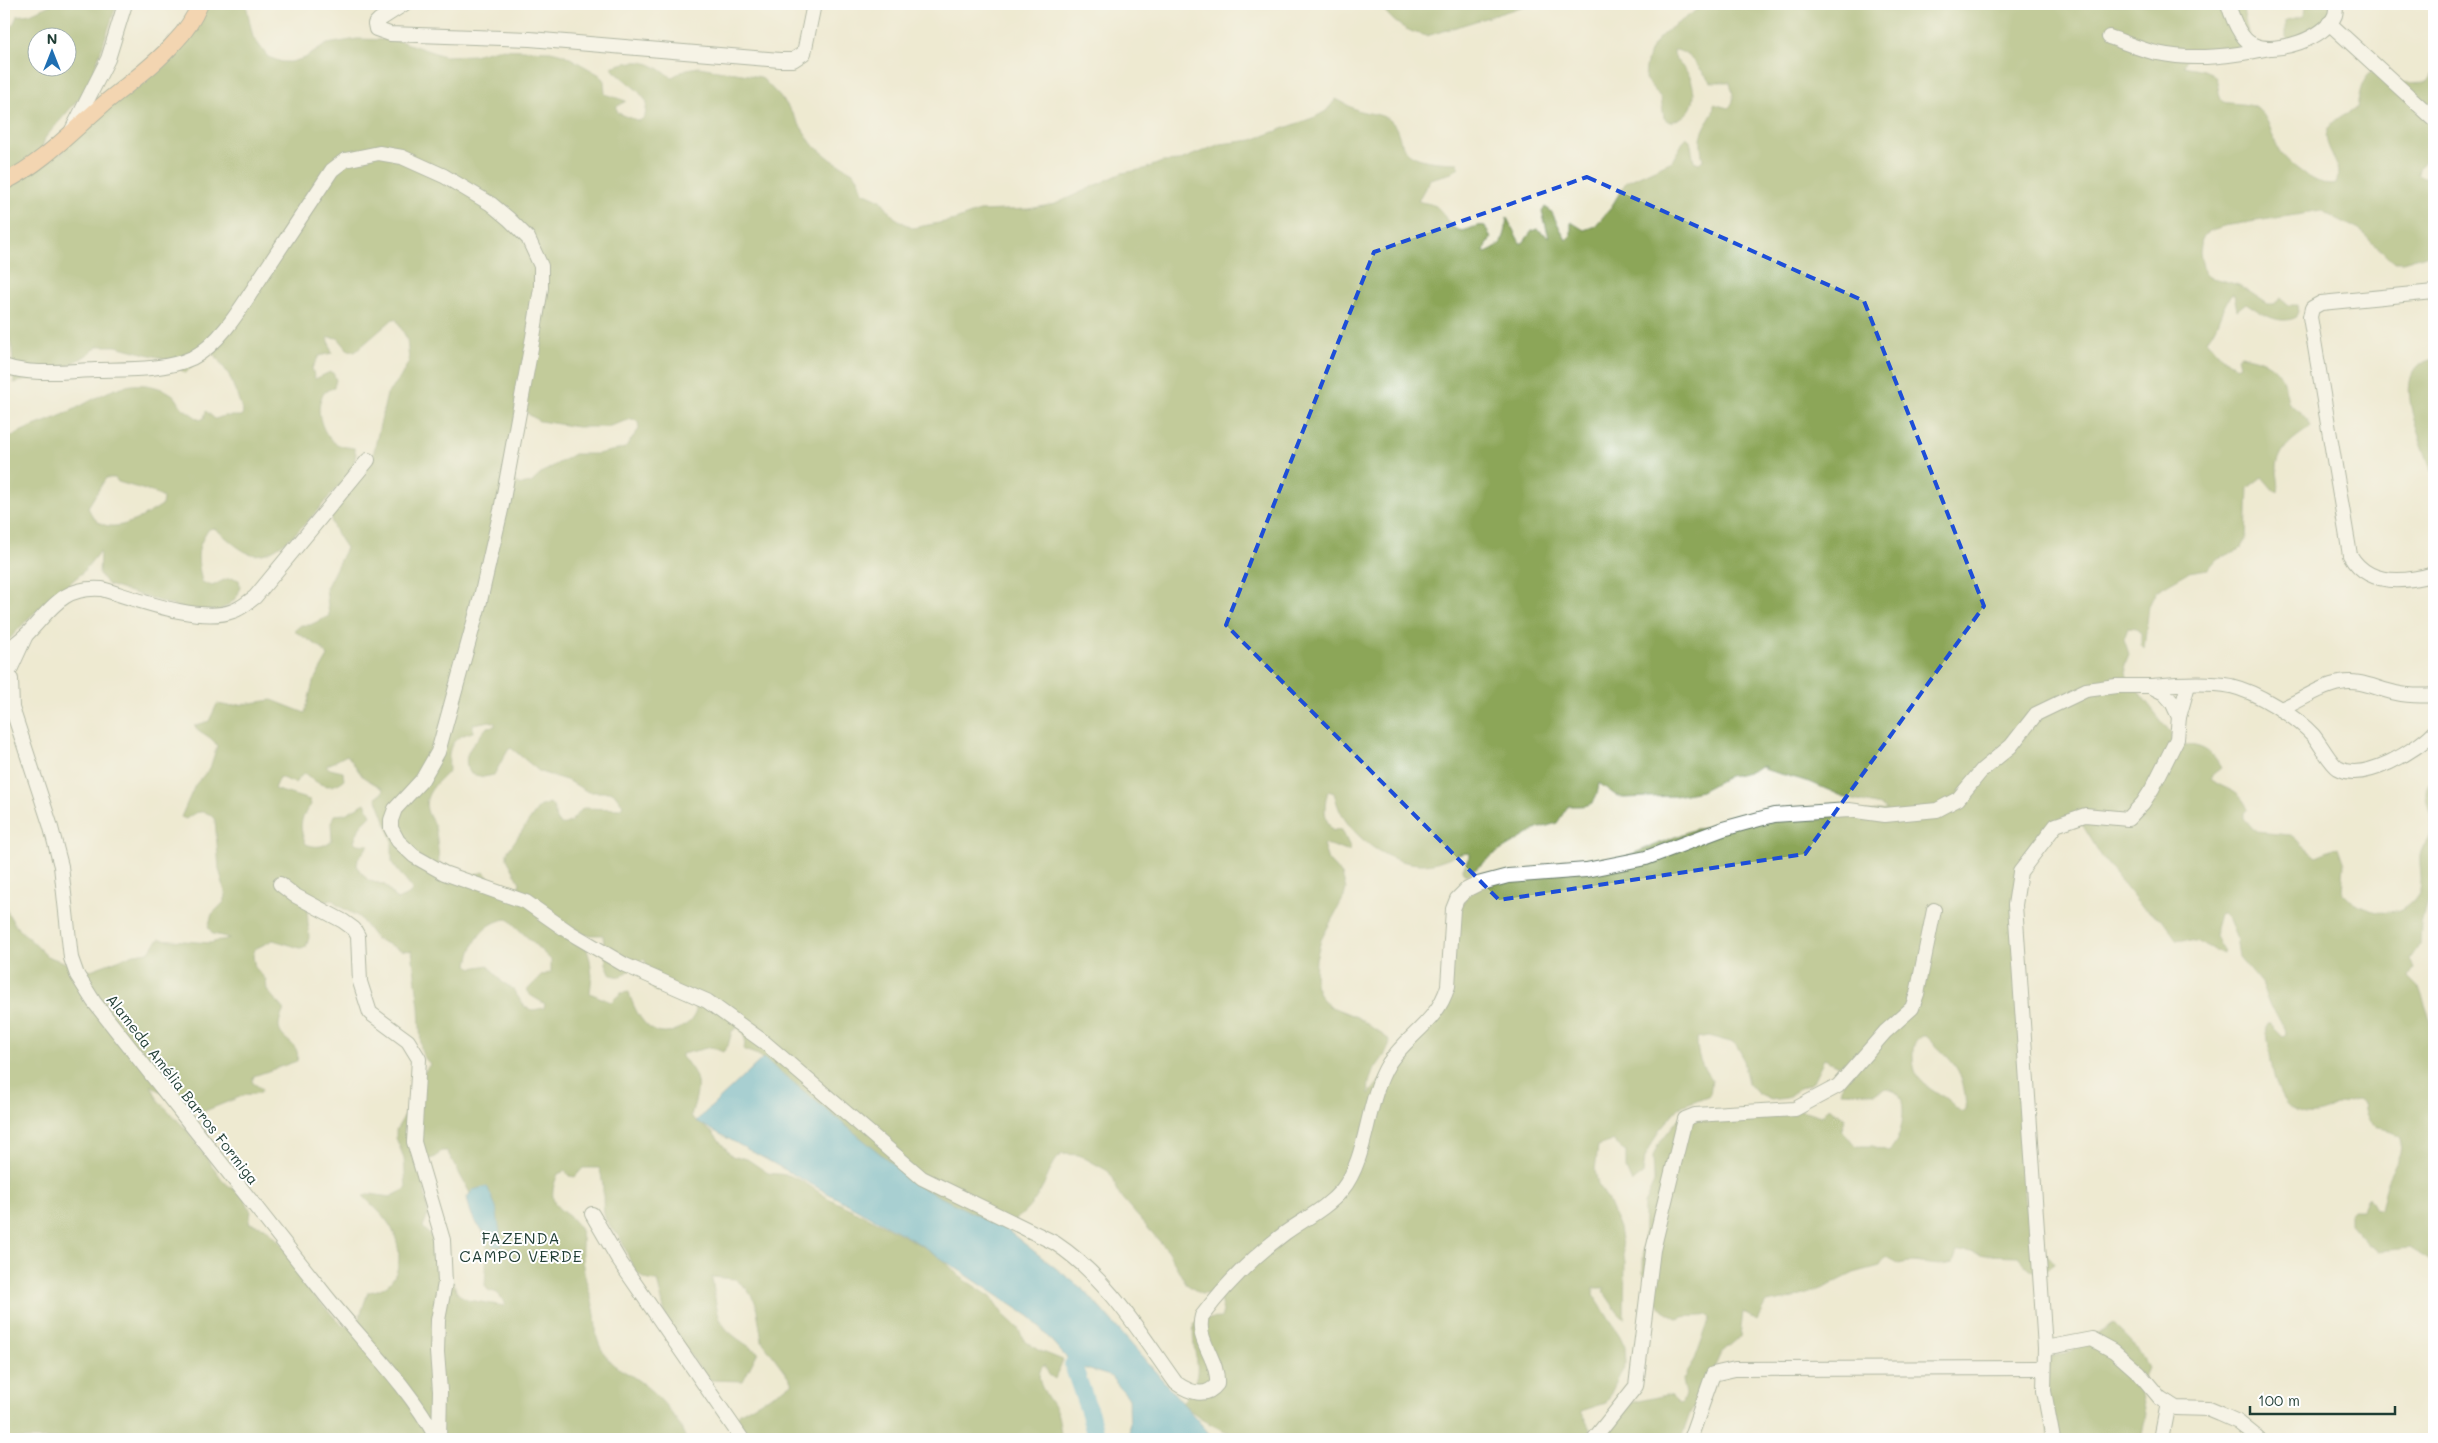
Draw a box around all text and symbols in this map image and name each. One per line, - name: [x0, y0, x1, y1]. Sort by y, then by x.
- north arrow: [28, 28, 78, 78]
- text: N: [47, 29, 57, 48]
- street label: Alameda Amélia Barros Formiga: [102, 990, 264, 1188]
- district label: FAZENDA CAMPO VERDE: [459, 1227, 583, 1266]
- scale bar: [2250, 1383, 2396, 1415]
- text: 100 m: [2258, 1390, 2300, 1410]

